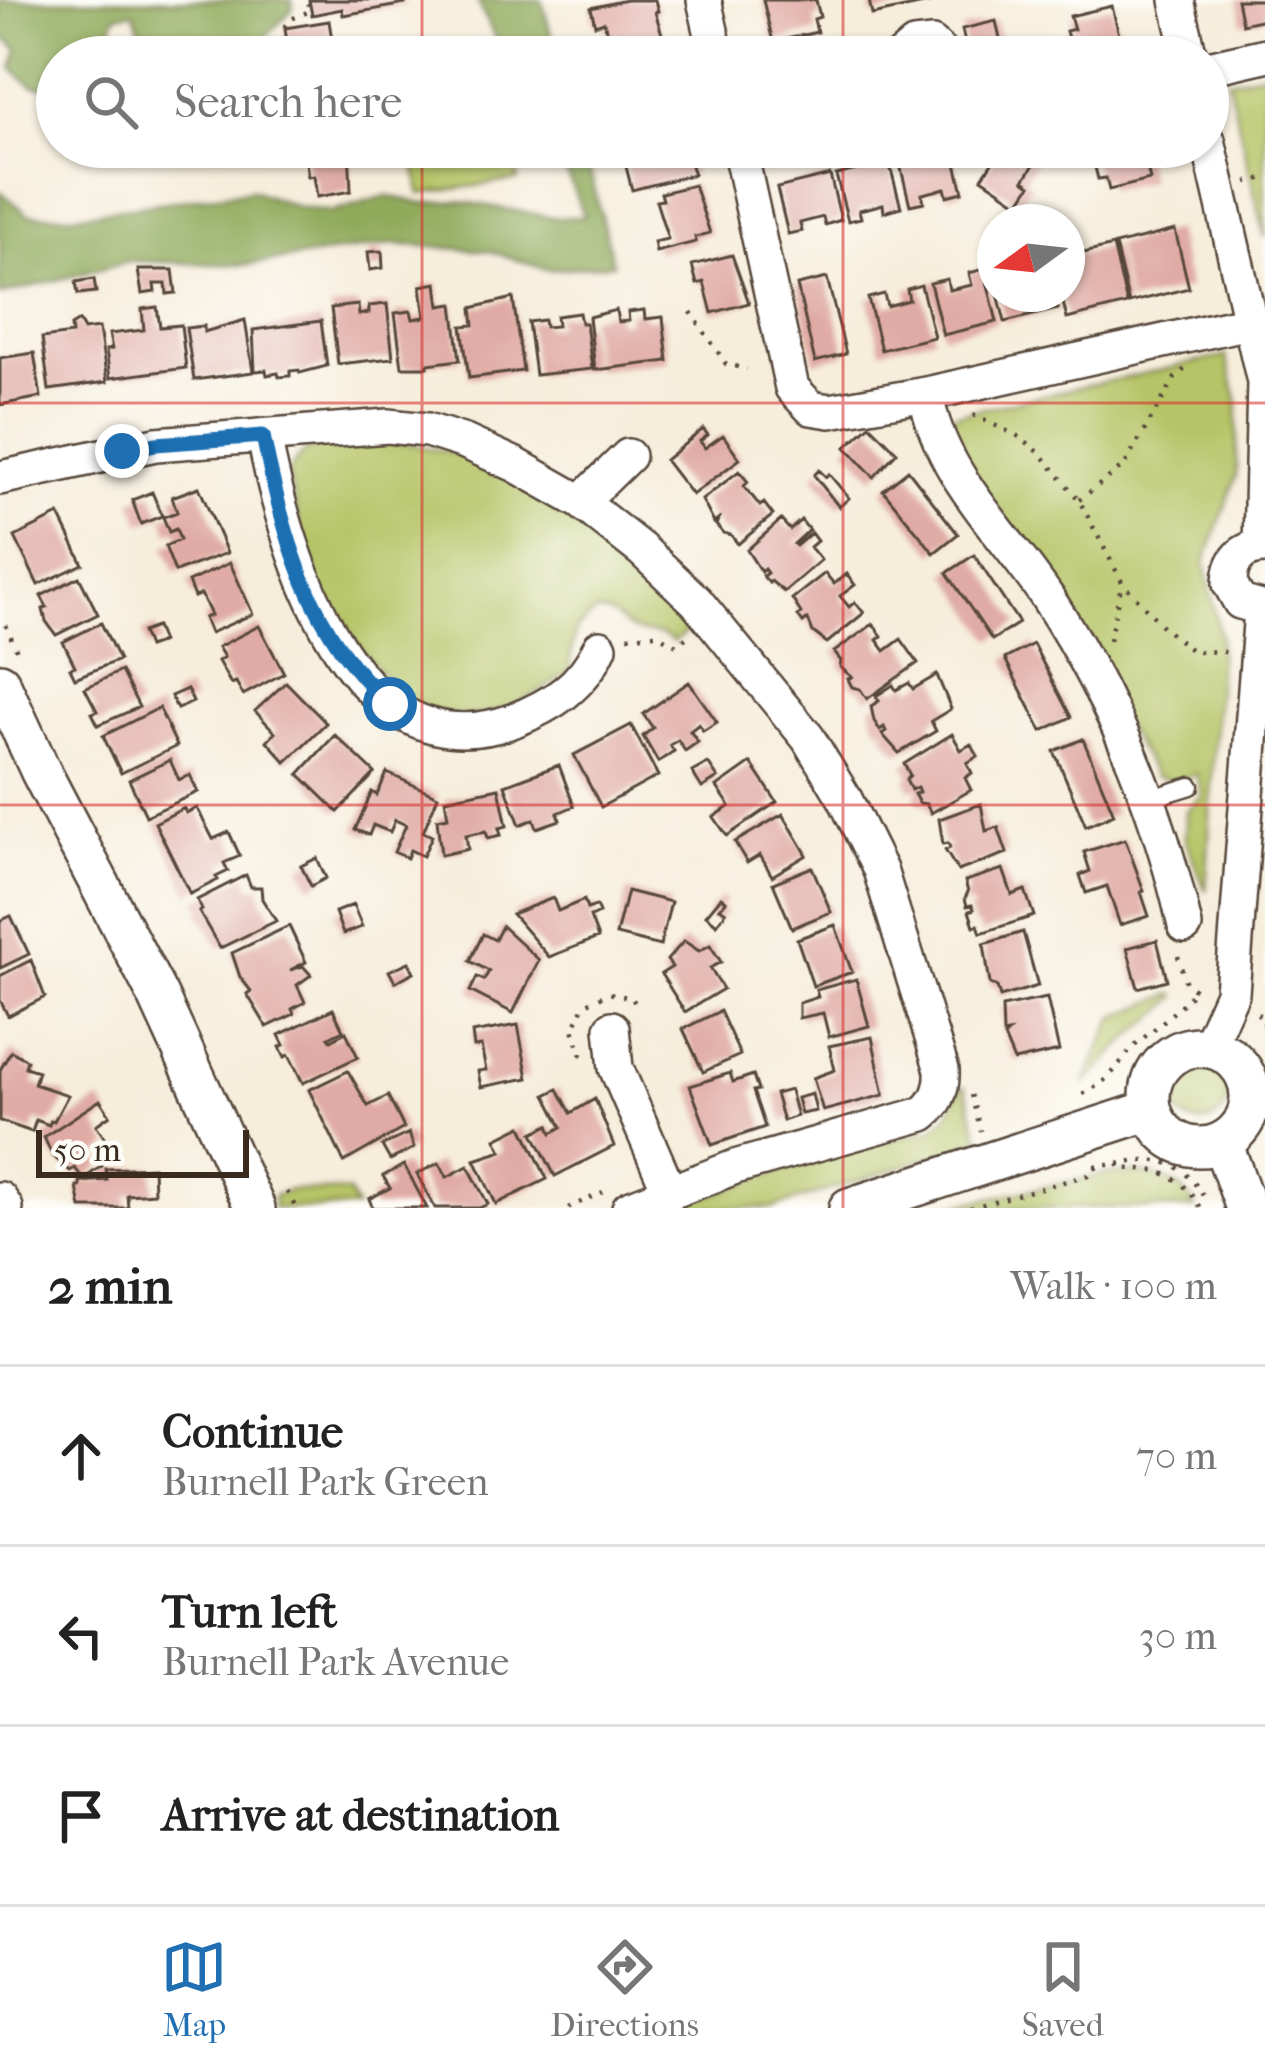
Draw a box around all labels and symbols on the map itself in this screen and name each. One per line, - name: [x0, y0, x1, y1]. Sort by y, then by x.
- north arrow: [977, 204, 1085, 312]
- route end: [95, 424, 149, 478]
- route start: [363, 677, 417, 731]
- scale bar: [36, 1124, 249, 1177]

